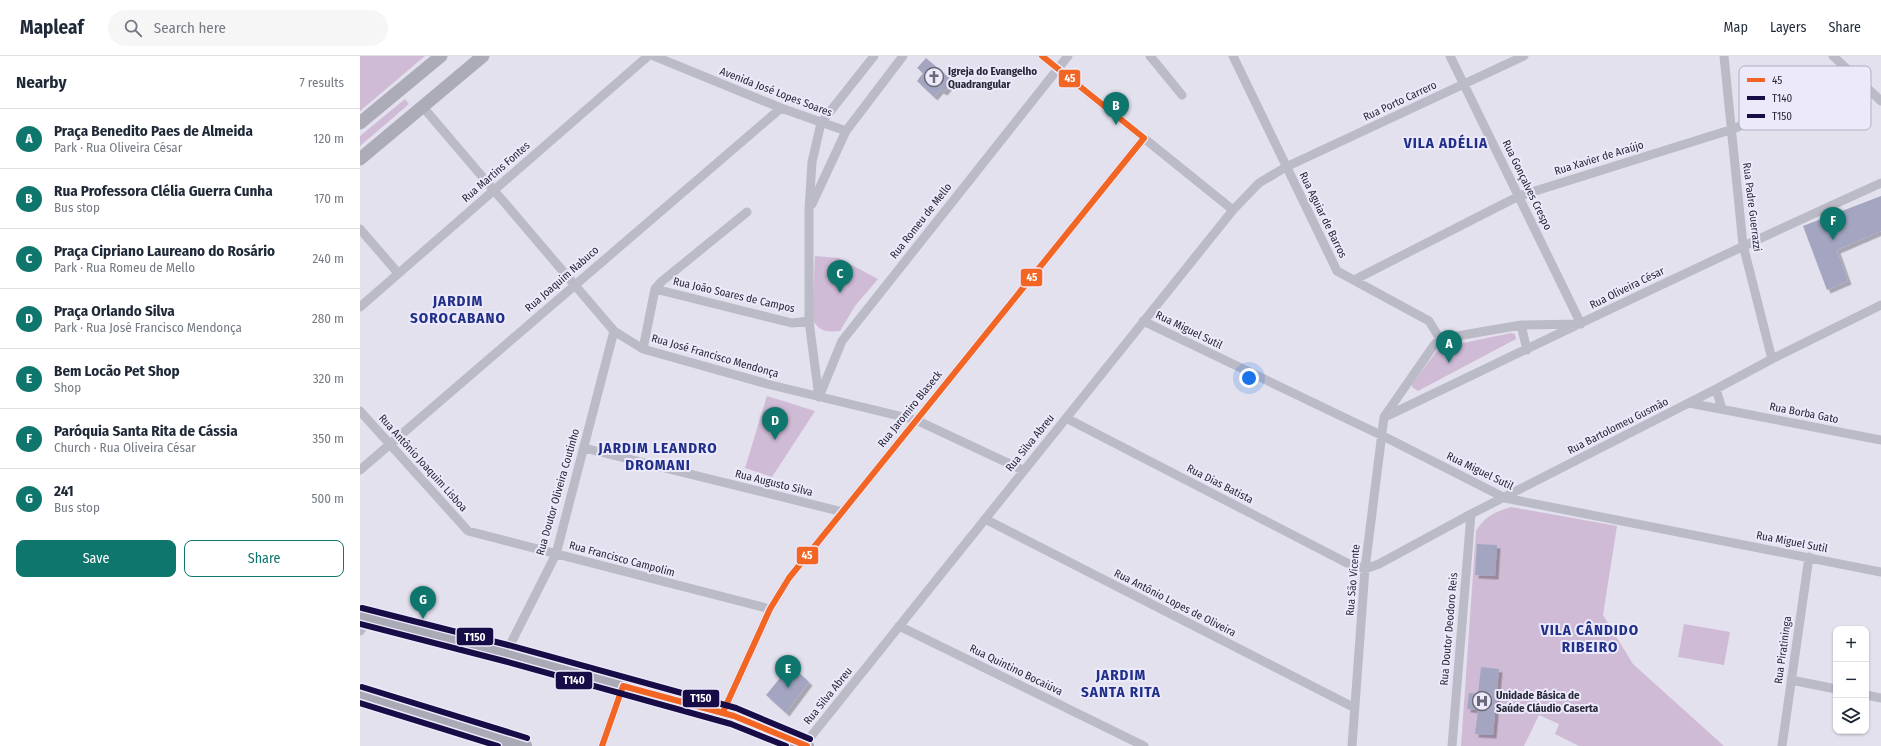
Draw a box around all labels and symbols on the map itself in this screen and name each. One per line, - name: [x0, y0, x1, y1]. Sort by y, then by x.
- street label: Avenida José Lopes Soares: [718, 65, 834, 120]
- place label: Igreja do Evangelho Quadrangular: [948, 65, 1037, 91]
- church icon: Igreja do Evangelho Quadrangular: [923, 66, 945, 88]
- legend: [1739, 66, 1871, 130]
- line badge: 45: [1058, 69, 1081, 88]
- text: 45: [1065, 72, 1076, 85]
- text: 45: [1772, 74, 1782, 87]
- street label: Rua Porto Carrero: [1361, 78, 1439, 124]
- pin: B: [1103, 92, 1129, 125]
- text: T140: [1772, 92, 1793, 105]
- text: T150: [1772, 110, 1792, 123]
- district label: VILA ADÉLIA: [1403, 134, 1488, 152]
- street label: Rua Gonçalves Crespo: [1500, 138, 1555, 232]
- street label: Rua Xavier de Araújo: [1553, 138, 1645, 178]
- street label: Rua Martins Fontes: [459, 139, 533, 205]
- street label: Rua Padre Guerrazzi: [1740, 162, 1764, 252]
- street label: Rua Aguiar de Barros: [1297, 170, 1350, 260]
- street label: Rua Romeu de Mello: [887, 180, 955, 261]
- pin: F: [1820, 207, 1846, 240]
- street label: Rua Joaquim Nabuco: [523, 243, 602, 314]
- pin: C: [827, 260, 853, 293]
- street label: Rua Oliveira César: [1588, 264, 1667, 312]
- line badge: 45: [1020, 268, 1043, 287]
- text: 45: [1027, 271, 1038, 284]
- street label: Rua João Soares de Campos: [672, 275, 796, 315]
- district label: JARDIM SOROCABANO: [410, 292, 506, 327]
- street label: Rua Miguel Sutil: [1154, 308, 1225, 352]
- pin: A: [1436, 330, 1462, 363]
- street label: Rua José Francisco Mendonça: [650, 332, 780, 380]
- street label: Rua Jaromiro Blaseck: [875, 367, 945, 450]
- your location: [1239, 368, 1259, 388]
- street label: Rua Bartolomeu Gusmão: [1565, 395, 1671, 457]
- street label: Rua Borba Gato: [1768, 400, 1840, 426]
- pin: D: [762, 407, 788, 440]
- street label: Rua Antônio Joaquim Lisboa: [376, 412, 470, 514]
- street label: Rua Silva Abreu: [1003, 412, 1057, 474]
- street label: Rua Doutor Oliveira Coutinho: [534, 427, 582, 557]
- district label: JARDIM LEANDRO DROMANI: [597, 439, 718, 474]
- street label: Rua Miguel Sutil: [1445, 449, 1516, 493]
- street label: Rua Dias Batista: [1185, 462, 1255, 506]
- street label: Rua Augusto Silva: [734, 467, 814, 499]
- street label: Rua Miguel Sutil: [1755, 529, 1829, 555]
- street label: Rua Francisco Campolim: [568, 539, 676, 579]
- street label: Rua São Vicente: [1343, 544, 1363, 616]
- line badge: 45: [796, 546, 819, 565]
- text: 45: [802, 549, 813, 562]
- street label: Rua Antônio Lopes de Oliveira: [1112, 567, 1238, 639]
- street label: Rua Doutor Deodoro Reis: [1438, 572, 1460, 686]
- pin: G: [410, 586, 436, 619]
- street label: Rua Piratininga: [1772, 615, 1794, 685]
- district label: VILA CÂNDIDO RIBEIRO: [1540, 621, 1639, 656]
- line badge: T150: [456, 627, 494, 646]
- text: T150: [464, 631, 486, 644]
- street label: Rua Quintino Bocaiúva: [967, 642, 1065, 698]
- pin: E: [775, 655, 801, 688]
- street label: Rua Silva Abreu: [801, 665, 855, 727]
- district label: JARDIM SANTA RITA: [1081, 666, 1161, 701]
- line badge: T140: [555, 671, 593, 690]
- text: T140: [563, 674, 585, 687]
- line badge: T150: [682, 689, 720, 708]
- place label: Unidade Básica de Saúde Cláudio Caserta: [1496, 689, 1599, 715]
- hospital icon: Unidade Básica de Saúde Cláudio Caserta: [1471, 690, 1493, 712]
- text: T150: [690, 692, 712, 705]

